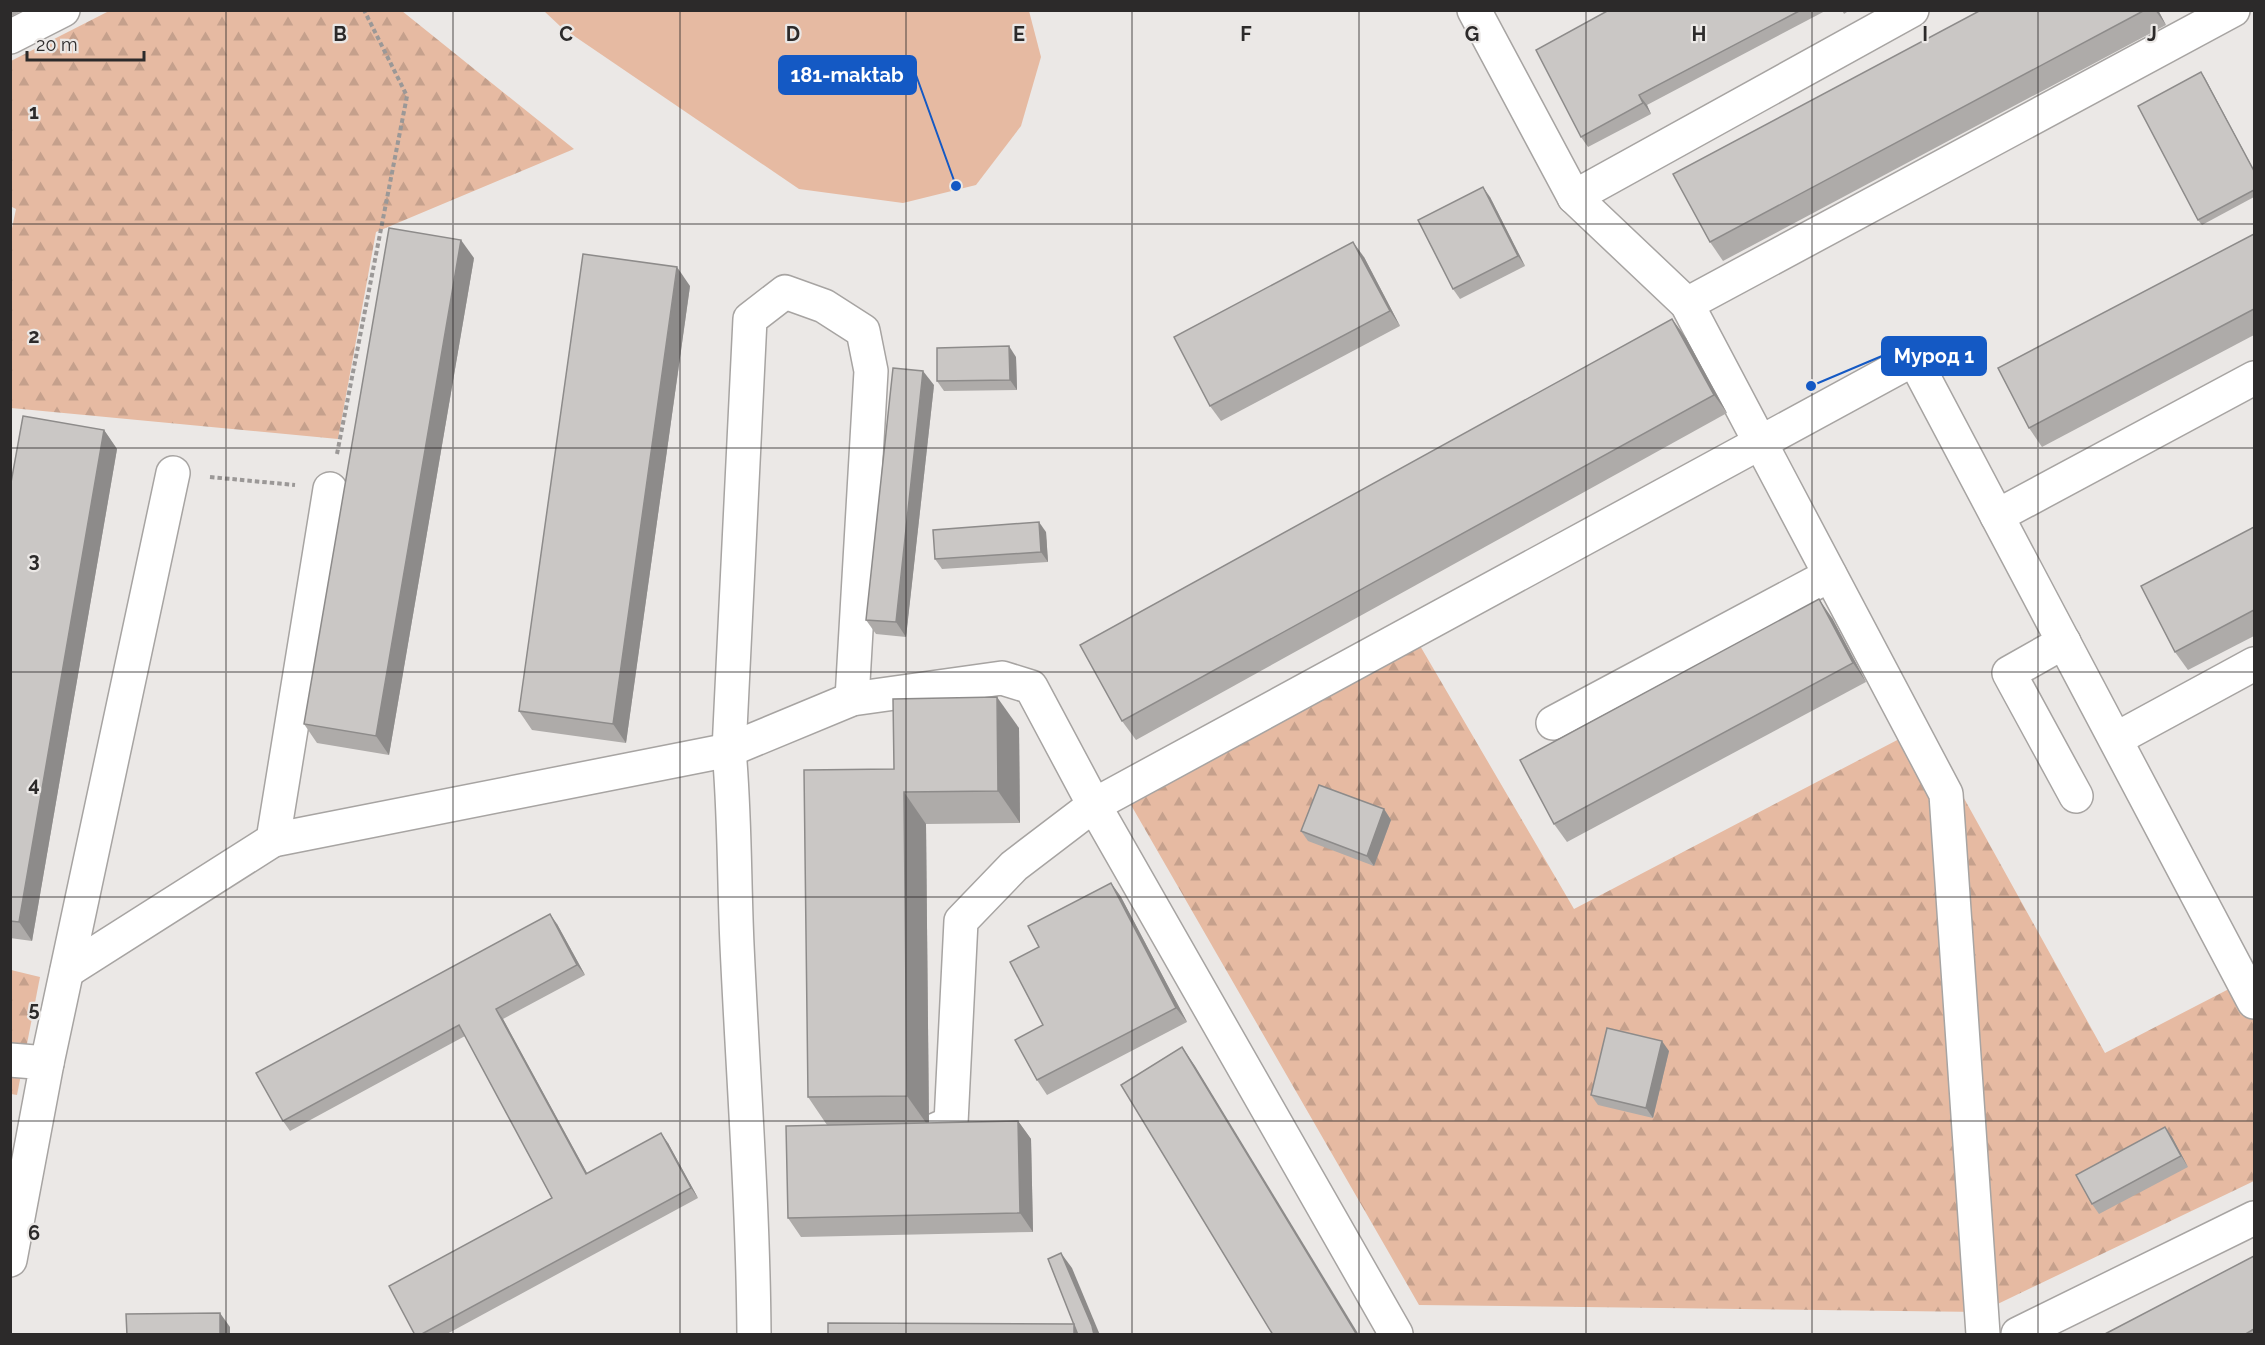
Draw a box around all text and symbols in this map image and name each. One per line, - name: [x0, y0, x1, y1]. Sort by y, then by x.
- text: B: [333, 22, 347, 46]
- text: C: [559, 22, 573, 46]
- text: D: [786, 22, 800, 46]
- text: E: [1013, 22, 1025, 46]
- text: F: [1240, 22, 1252, 46]
- text: G: [1465, 22, 1479, 46]
- text: H: [1692, 22, 1706, 46]
- text: I: [1922, 22, 1928, 46]
- text: J: [2147, 22, 2157, 46]
- scale bar: [27, 24, 144, 62]
- text: 20 m: [36, 34, 78, 55]
- callout: 181-maktab: [779, 56, 916, 94]
- text: 181-maktab: [790, 63, 904, 87]
- text: 1: [29, 100, 39, 124]
- text: 2: [28, 324, 40, 348]
- callout: Мурод 1: [1882, 337, 1986, 375]
- text: Мурод 1: [1894, 344, 1974, 368]
- text: 3: [28, 548, 40, 572]
- text: 4: [28, 772, 40, 796]
- text: 5: [28, 997, 40, 1021]
- text: 6: [28, 1221, 40, 1245]

